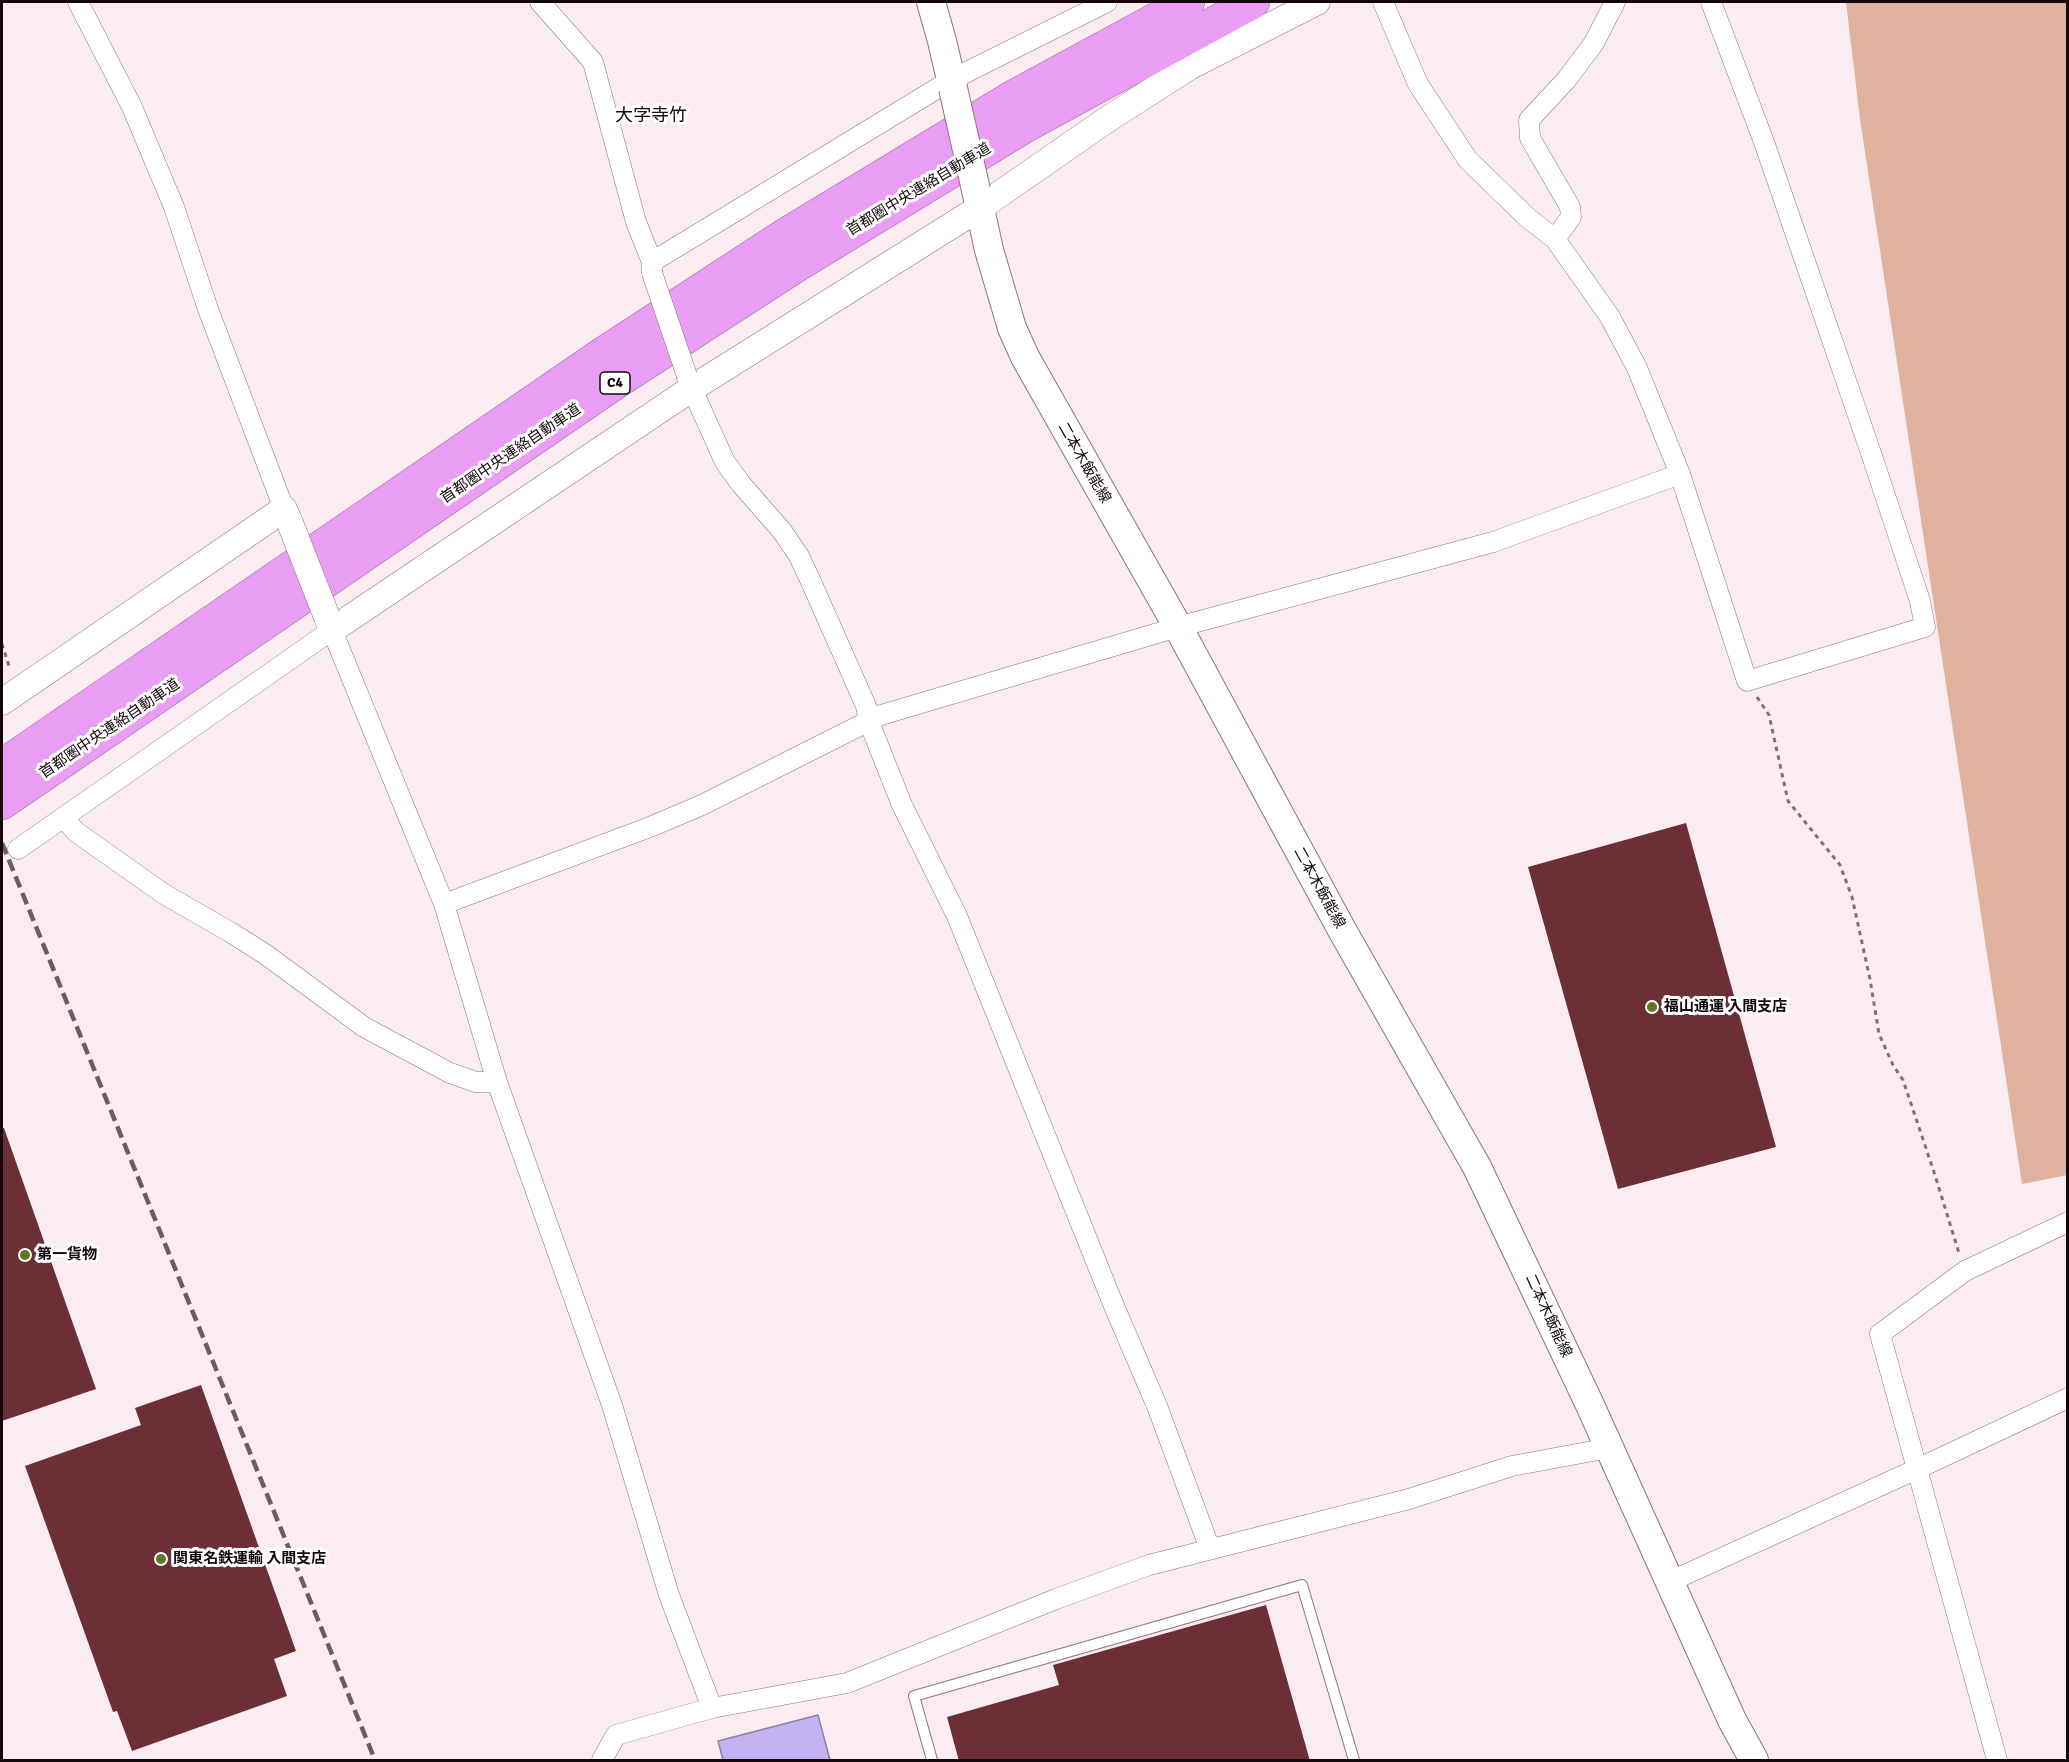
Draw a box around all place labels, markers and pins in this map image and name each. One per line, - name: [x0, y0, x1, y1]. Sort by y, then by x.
- place label: 福山通運 入間支店: [1664, 998, 1787, 1016]
- marker: 福山通運 入間支店: [1645, 1000, 1659, 1014]
- place label: 第一貨物: [37, 1246, 97, 1264]
- marker: 第一貨物: [18, 1248, 32, 1262]
- place label: 関東名鉄運輸 入間支店: [173, 1550, 326, 1568]
- marker: 関東名鉄運輸 入間支店: [154, 1552, 168, 1566]

